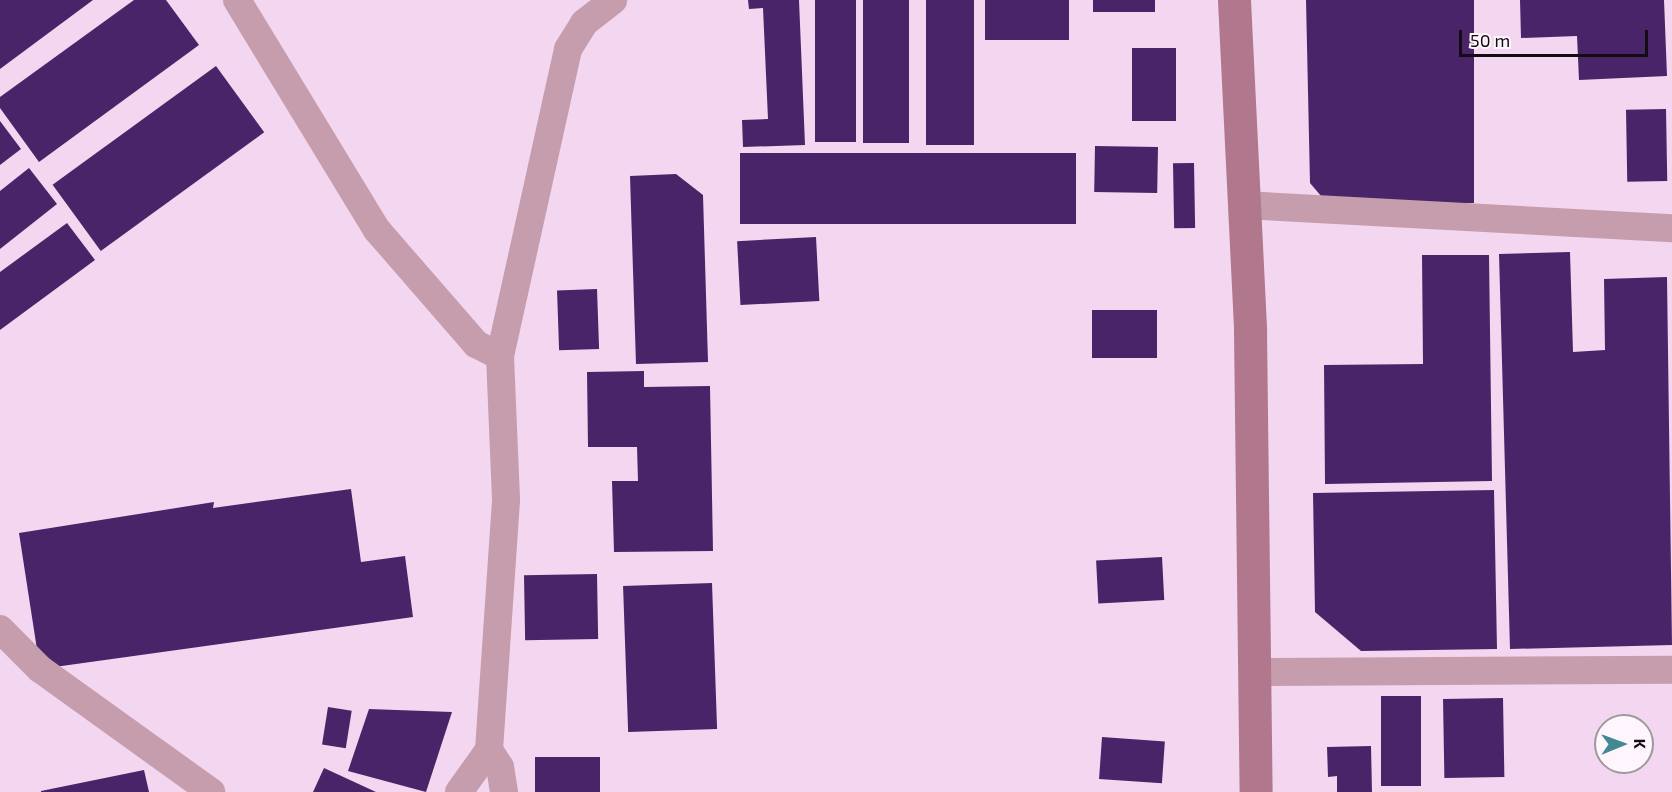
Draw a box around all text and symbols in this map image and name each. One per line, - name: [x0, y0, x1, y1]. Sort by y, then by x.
- scale bar: [1462, 18, 1651, 56]
- text: 50 m: [1470, 29, 1510, 51]
- north arrow: [1594, 714, 1654, 774]
- text: K: [1631, 738, 1650, 749]

